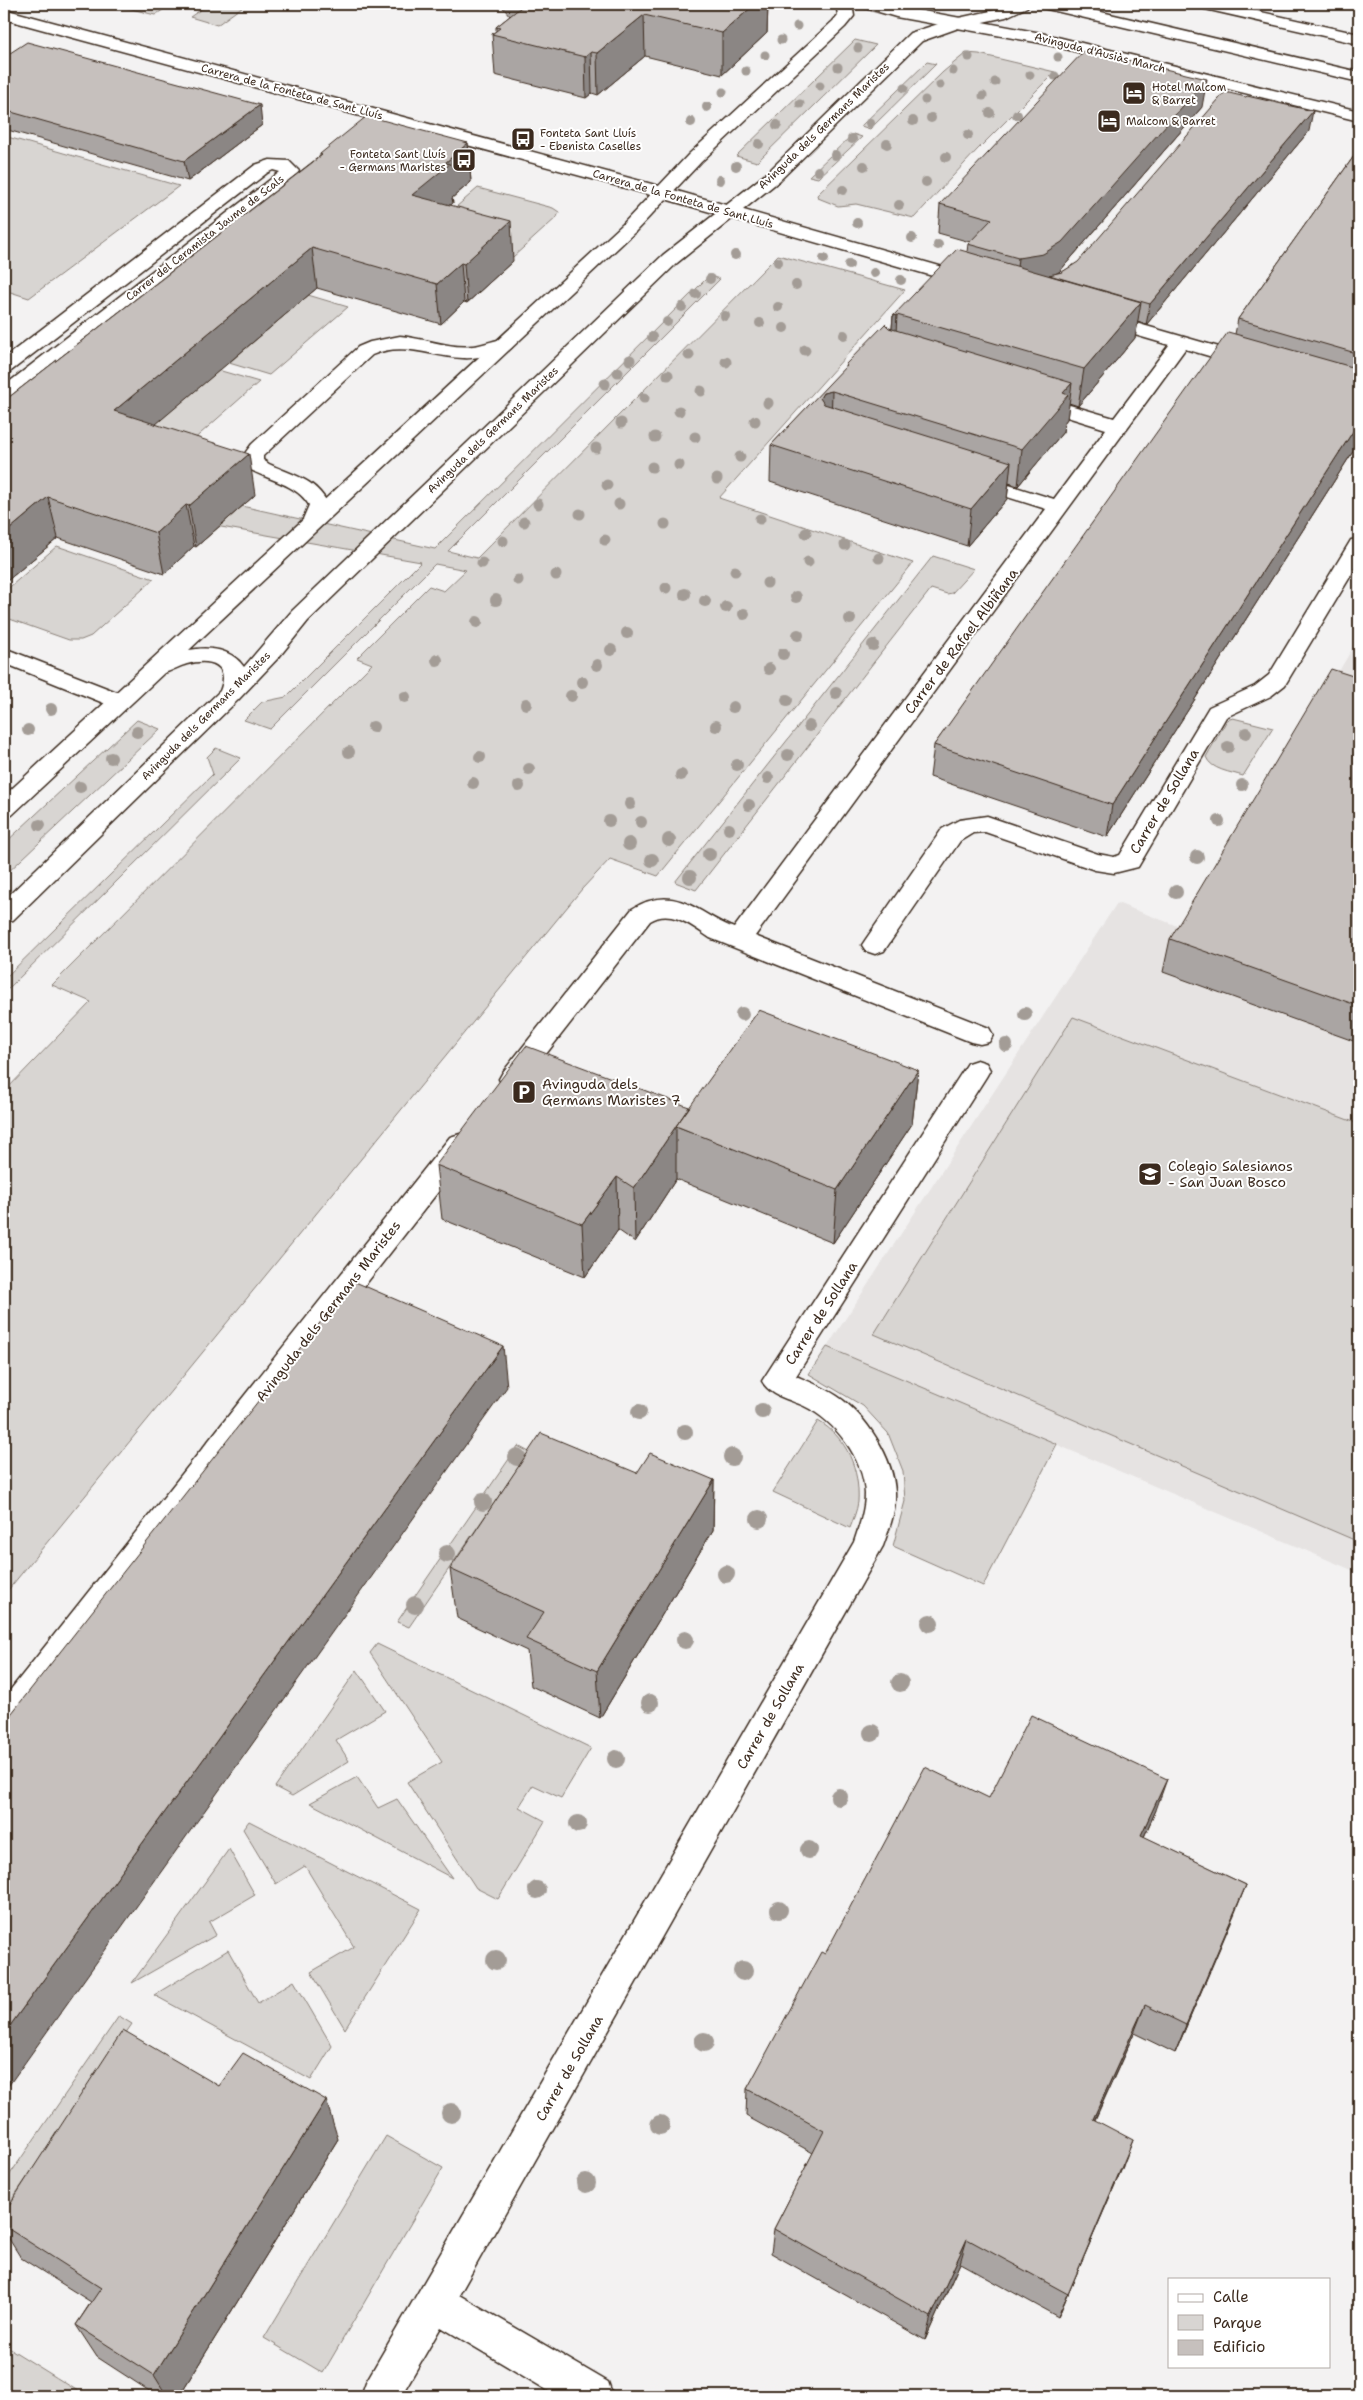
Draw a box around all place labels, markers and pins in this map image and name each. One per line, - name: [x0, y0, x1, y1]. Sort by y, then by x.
- hotel icon: Hotel Malcom & Barret: [1121, 80, 1147, 106]
- place label: Hotel Malcom & Barret: [1152, 80, 1227, 108]
- hotel icon: Malcom & Barret: [1096, 108, 1122, 134]
- place label: Malcom & Barret: [1126, 114, 1216, 129]
- bus stop icon: Fonteta Sant Lluís - Ebenista Caselles: [510, 126, 536, 152]
- place label: Fonteta Sant Lluís - Ebenista Caselles: [540, 126, 641, 154]
- place label: Fonteta Sant Lluís - Germans Maristes: [339, 147, 446, 175]
- bus stop icon: Fonteta Sant Lluís - Germans Maristes: [451, 147, 477, 173]
- place label: Avinguda dels Germans Maristes 7: [542, 1075, 681, 1109]
- parking icon: Avinguda dels Germans Maristes 7: [511, 1079, 537, 1105]
- place label: Colegio Salesianos - San Juan Bosco: [1168, 1157, 1293, 1191]
- school or university icon: Colegio Salesianos - San Juan Bosco: [1137, 1161, 1163, 1187]

